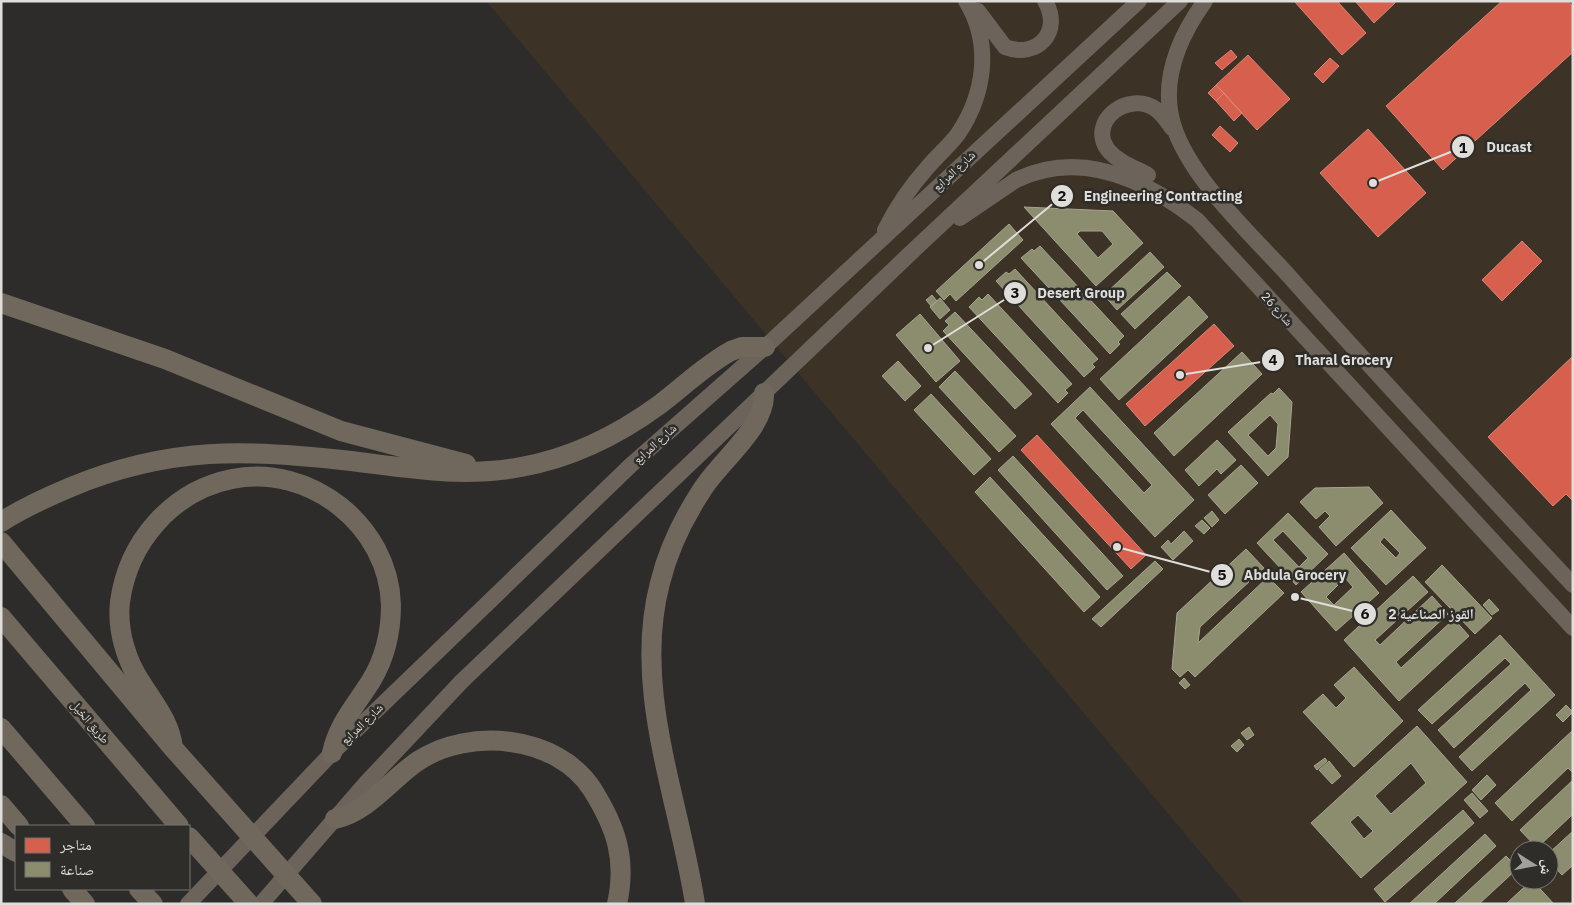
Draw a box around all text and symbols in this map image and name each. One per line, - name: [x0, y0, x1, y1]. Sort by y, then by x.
- callout: Ducast: [1451, 133, 1541, 162]
- text: 1: [1458, 138, 1468, 157]
- text: Ducast: [1486, 138, 1532, 156]
- street label: شارع المرابع: [929, 147, 979, 195]
- callout: Engineering Contracting: [1049, 182, 1253, 211]
- text: 2: [1057, 186, 1067, 205]
- text: Engineering Contracting: [1084, 187, 1243, 205]
- callout: Desert Group: [1002, 278, 1135, 307]
- text: 3: [1010, 283, 1020, 302]
- text: Desert Group: [1037, 284, 1125, 302]
- street label: شارع 26: [1258, 289, 1296, 329]
- callout: Tharal Grocery: [1260, 345, 1402, 374]
- text: 4: [1268, 350, 1278, 369]
- text: Tharal Grocery: [1295, 351, 1393, 369]
- street label: شارع المرابع: [630, 420, 680, 468]
- callout: Abdula Grocery: [1209, 560, 1357, 589]
- text: 5: [1217, 565, 1227, 584]
- text: Abdula Grocery: [1244, 566, 1347, 584]
- callout: القوز الصناعية 2: [1353, 600, 1484, 629]
- text: 6: [1360, 604, 1370, 623]
- text: القوز الصناعية 2: [1388, 605, 1474, 623]
- street label: طريق الخيل: [68, 697, 113, 747]
- street label: شارع المرابع: [337, 700, 387, 748]
- legend: [15, 825, 190, 890]
- text: متاجر: [59, 835, 92, 854]
- north arrow: [1509, 840, 1559, 890]
- text: ش: [1536, 858, 1557, 877]
- text: صناعة: [60, 860, 94, 879]

